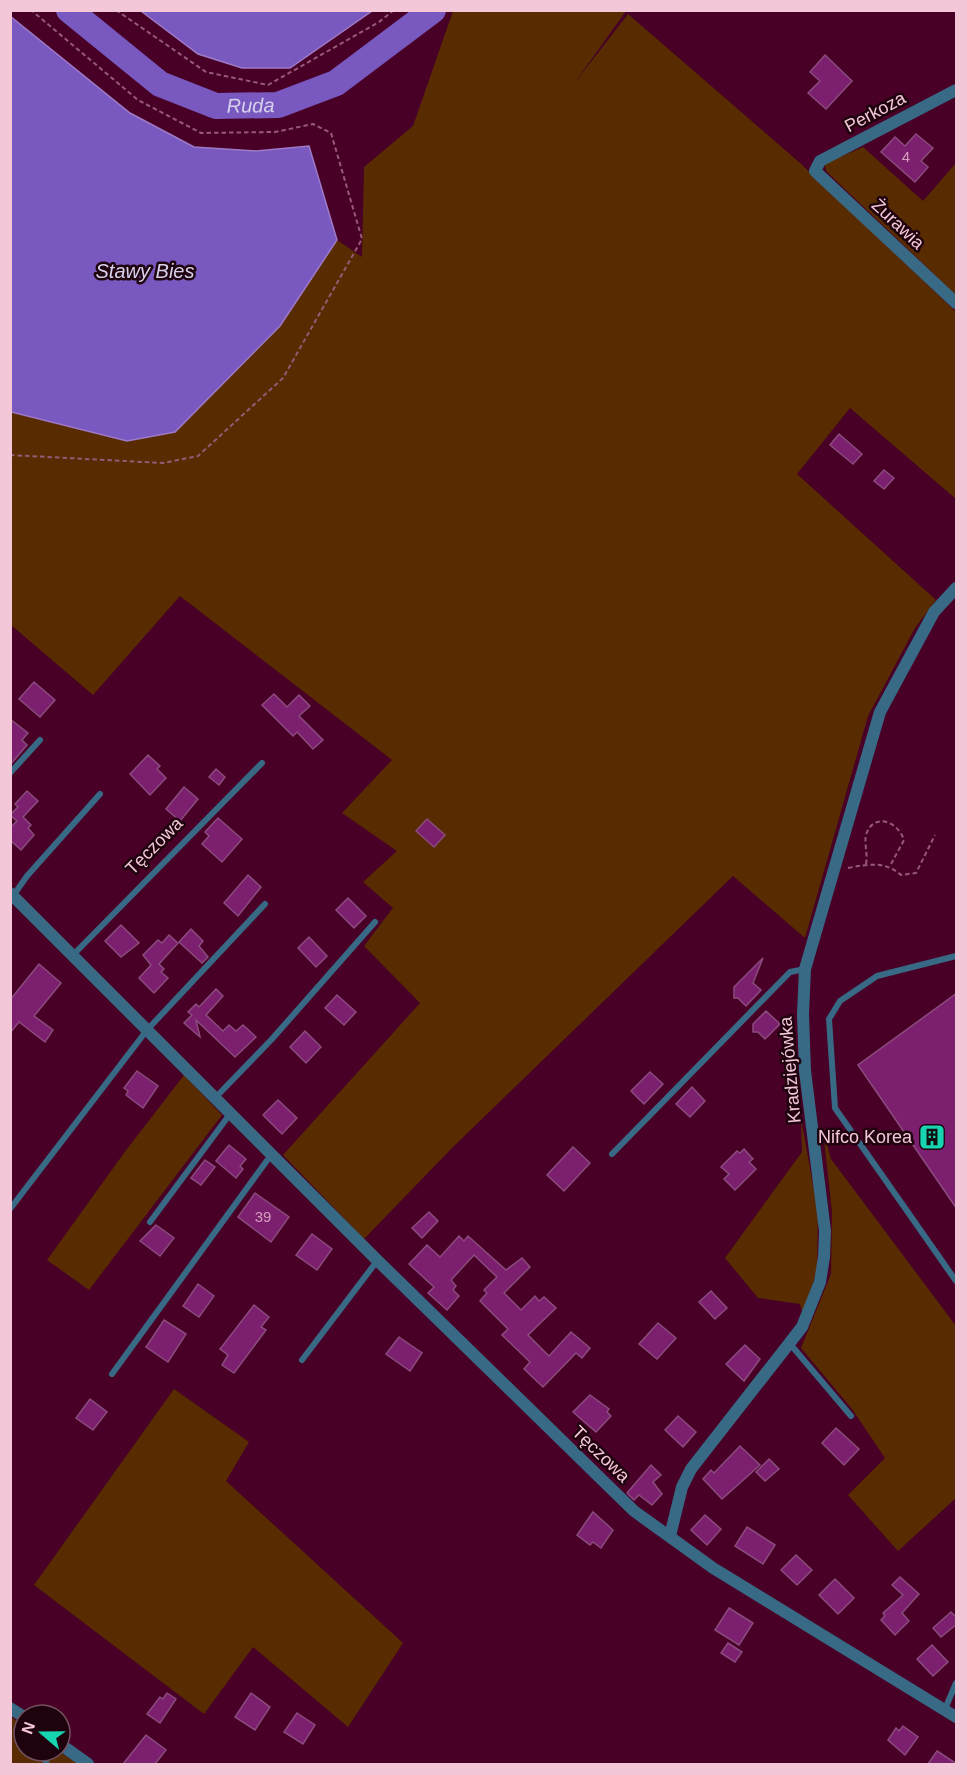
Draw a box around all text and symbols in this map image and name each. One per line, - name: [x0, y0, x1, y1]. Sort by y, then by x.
- street label: Perkoza: [841, 87, 910, 136]
- water label: Ruda: [226, 94, 275, 117]
- house number: 4: [902, 148, 910, 165]
- street label: Żurawia: [868, 195, 929, 254]
- water label: Stawy Bies: [96, 260, 194, 282]
- street label: Tęczowa: [121, 813, 187, 879]
- street label: Kradziejówka: [775, 1015, 805, 1124]
- building icon: Nifco Korea: [917, 1122, 947, 1152]
- place label: Nifco Korea: [818, 1127, 913, 1147]
- house number: 39: [255, 1208, 271, 1225]
- street label: Tęczowa: [568, 1422, 635, 1487]
- north arrow: [12, 1703, 72, 1763]
- text: N: [18, 1720, 38, 1736]

